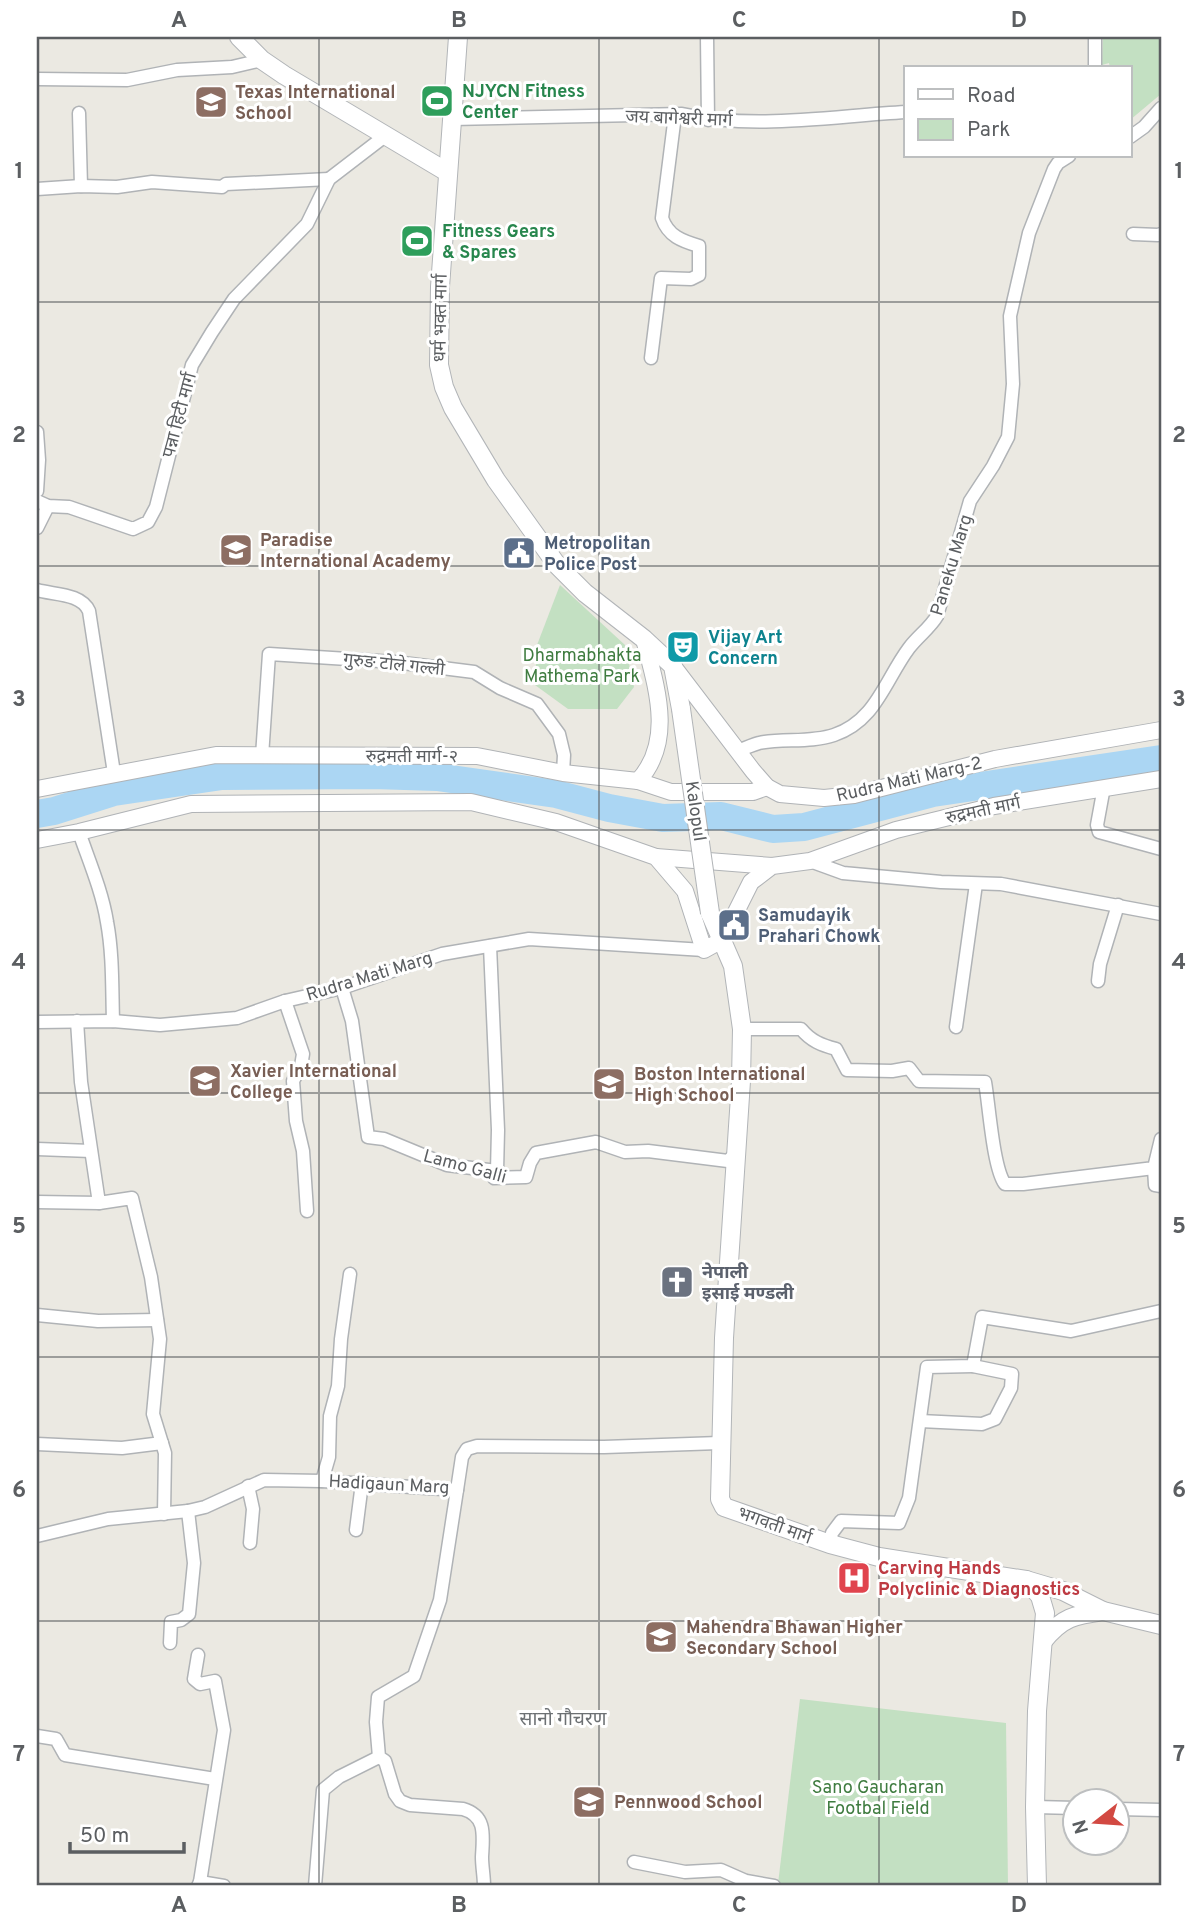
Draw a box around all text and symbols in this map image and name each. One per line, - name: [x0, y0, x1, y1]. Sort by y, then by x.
- text: A: [171, 7, 187, 36]
- text: B: [451, 7, 467, 36]
- text: C: [732, 7, 746, 36]
- text: D: [1011, 7, 1027, 36]
- legend: [904, 66, 1132, 158]
- place label: NJYCN Fitness Center: [462, 81, 585, 125]
- place label: Texas International School: [235, 82, 396, 126]
- sports icon: NJYCN Fitness Center: [418, 82, 456, 120]
- school or university icon: Texas International School: [192, 83, 230, 121]
- text: Road: [967, 83, 1016, 110]
- street label: जय बागेश्वरी मार्ग: [625, 105, 734, 133]
- text: Park: [967, 117, 1010, 144]
- text: 1: [14, 158, 24, 187]
- text: 1: [1174, 158, 1184, 187]
- place label: Fitness Gears & Spares: [442, 221, 555, 265]
- sports icon: Fitness Gears & Spares: [398, 222, 436, 260]
- street label: धर्म भक्त मार्ग: [428, 273, 454, 362]
- street label: पन्ना हिटी मार्ग: [157, 369, 203, 460]
- text: 2: [12, 422, 26, 451]
- text: 2: [1172, 422, 1186, 451]
- street label: Paneku Marg: [926, 512, 979, 619]
- place label: Paradise International Academy: [260, 530, 451, 574]
- school or university icon: Paradise International Academy: [217, 531, 255, 569]
- place label: Metropolitan Police Post: [544, 533, 651, 577]
- public building icon: Metropolitan Police Post: [500, 534, 538, 572]
- place label: Vijay Art Concern: [708, 627, 782, 671]
- theatre icon: Vijay Art Concern: [664, 628, 702, 666]
- park label: Dharmabhakta Mathema Park: [522, 645, 642, 689]
- street label: गुरुङ टोले गल्ली: [342, 648, 446, 682]
- text: 3: [12, 686, 26, 715]
- text: 3: [1172, 686, 1186, 715]
- street label: रुद्रमती मार्ग-२: [366, 745, 458, 769]
- street label: Rudra Mati Marg-2: [834, 752, 985, 808]
- street label: Kalopul: [679, 780, 710, 843]
- street label: रुद्रमती मार्ग: [944, 791, 1024, 831]
- place label: Samudayik Prahari Chowk: [758, 905, 880, 949]
- public building icon: Samudayik Prahari Chowk: [715, 906, 753, 944]
- street label: Rudra Mati Marg: [303, 947, 435, 1008]
- text: 4: [12, 949, 26, 978]
- text: 4: [1172, 949, 1186, 978]
- place label: Xavier International College: [230, 1061, 397, 1105]
- school or university icon: Xavier International College: [186, 1062, 224, 1100]
- place label: Boston International High School: [634, 1064, 806, 1108]
- school or university icon: Boston International High School: [590, 1065, 628, 1103]
- street label: Lamo Galli: [420, 1145, 509, 1190]
- text: 5: [12, 1213, 26, 1242]
- text: 5: [1172, 1213, 1186, 1242]
- place label: नेपाली इसाई मण्डली: [702, 1262, 794, 1306]
- church icon: नेपाली इसाई मण्डली: [658, 1263, 696, 1301]
- street label: Hadigaun Marg: [328, 1471, 450, 1500]
- text: 6: [12, 1477, 26, 1506]
- text: 6: [1172, 1477, 1186, 1506]
- street label: भगवती मार्ग: [734, 1501, 816, 1551]
- place label: Carving Hands Polyclinic & Diagnostics: [878, 1558, 1080, 1602]
- hospital icon: Carving Hands Polyclinic & Diagnostics: [835, 1559, 873, 1597]
- place label: Mahendra Bhawan Higher Secondary School: [686, 1617, 903, 1661]
- school or university icon: Mahendra Bhawan Higher Secondary School: [642, 1618, 680, 1656]
- district label: सानो गौचरण: [520, 1708, 607, 1732]
- text: 7: [13, 1741, 25, 1770]
- text: 7: [1173, 1741, 1185, 1770]
- park label: Sano Gaucharan Footbal Field: [812, 1777, 944, 1821]
- school or university icon: Pennwood School: [570, 1783, 608, 1821]
- north arrow: [1062, 1786, 1132, 1856]
- place label: Pennwood School: [614, 1792, 763, 1815]
- scale bar: [70, 1811, 184, 1855]
- text: N: [1068, 1816, 1095, 1836]
- text: 50 m: [80, 1823, 129, 1850]
- text: A: [171, 1892, 187, 1921]
- text: B: [451, 1892, 467, 1921]
- text: C: [732, 1892, 746, 1921]
- text: D: [1011, 1892, 1027, 1921]

